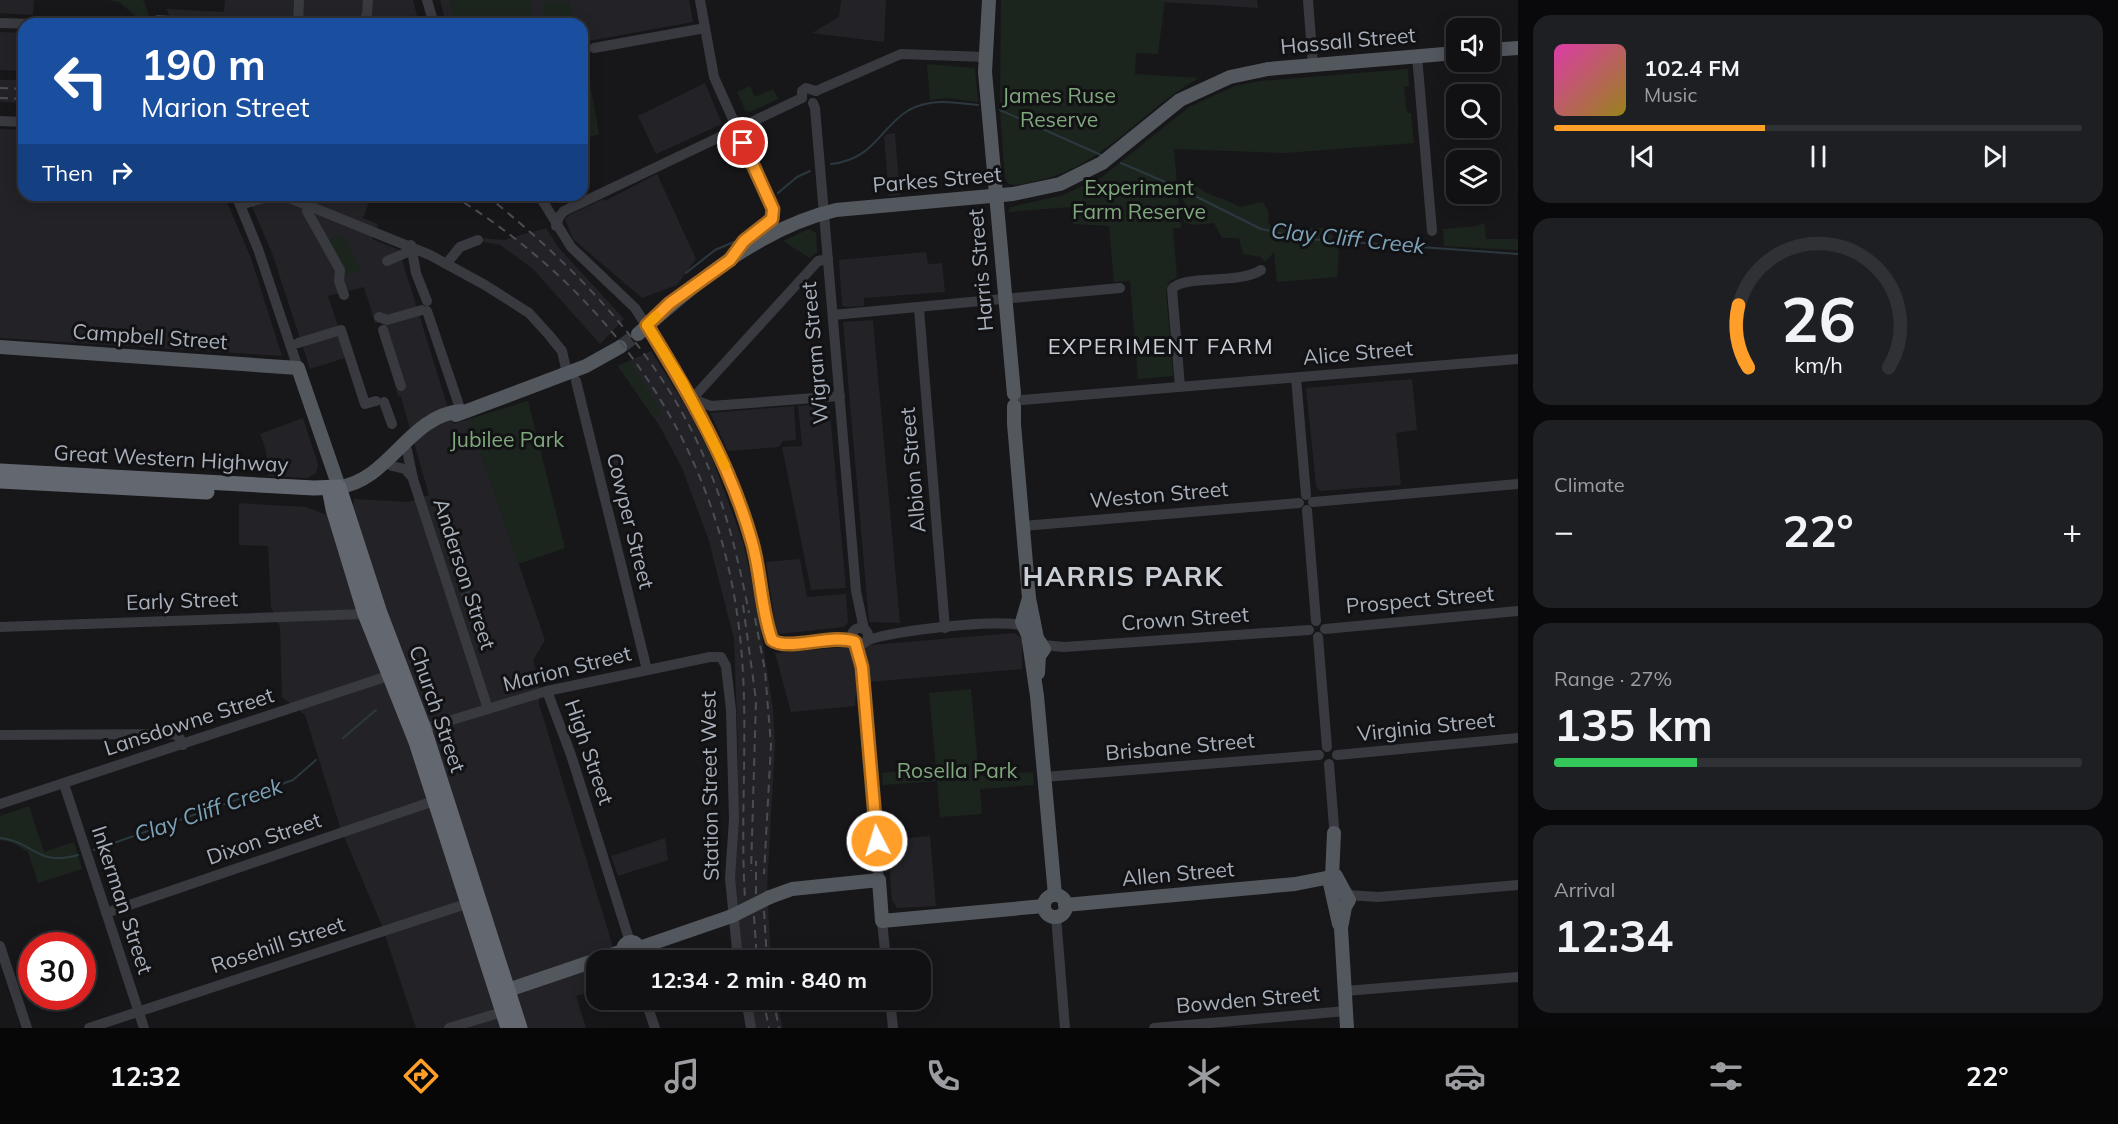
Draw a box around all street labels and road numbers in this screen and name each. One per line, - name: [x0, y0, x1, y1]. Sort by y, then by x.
- street label: Hassall Street: [1279, 21, 1417, 59]
- street label: Parkes Street: [871, 160, 1002, 198]
- street label: Harris Street: [962, 208, 998, 332]
- street label: Wigram Street: [795, 281, 833, 426]
- street label: Campbell Street: [72, 318, 228, 354]
- street label: Alice Street: [1302, 334, 1414, 370]
- street label: Albion Street: [894, 406, 930, 534]
- street label: Great Western Highway: [53, 439, 289, 477]
- street label: Cowper Street: [602, 450, 660, 591]
- street label: Weston Street: [1089, 475, 1229, 513]
- street label: Anderson Street: [428, 495, 502, 653]
- street label: Prospect Street: [1345, 580, 1495, 618]
- street label: Early Street: [125, 585, 238, 615]
- street label: Crown Street: [1120, 601, 1250, 635]
- street label: Marion Street: [500, 640, 634, 697]
- street label: Church Street: [404, 642, 472, 776]
- street label: Lansdowne Street: [101, 681, 277, 761]
- street label: Station Street West: [694, 691, 724, 881]
- street label: High Street: [560, 696, 620, 808]
- street label: Virginia Street: [1356, 706, 1496, 746]
- street label: Brisbane Street: [1104, 727, 1256, 765]
- street label: Dixon Street: [203, 806, 324, 870]
- street label: Inkerman Street: [87, 822, 159, 977]
- street label: Allen Street: [1121, 855, 1235, 891]
- street label: Rosehill Street: [208, 910, 348, 978]
- street label: Bowden Street: [1175, 980, 1321, 1018]

